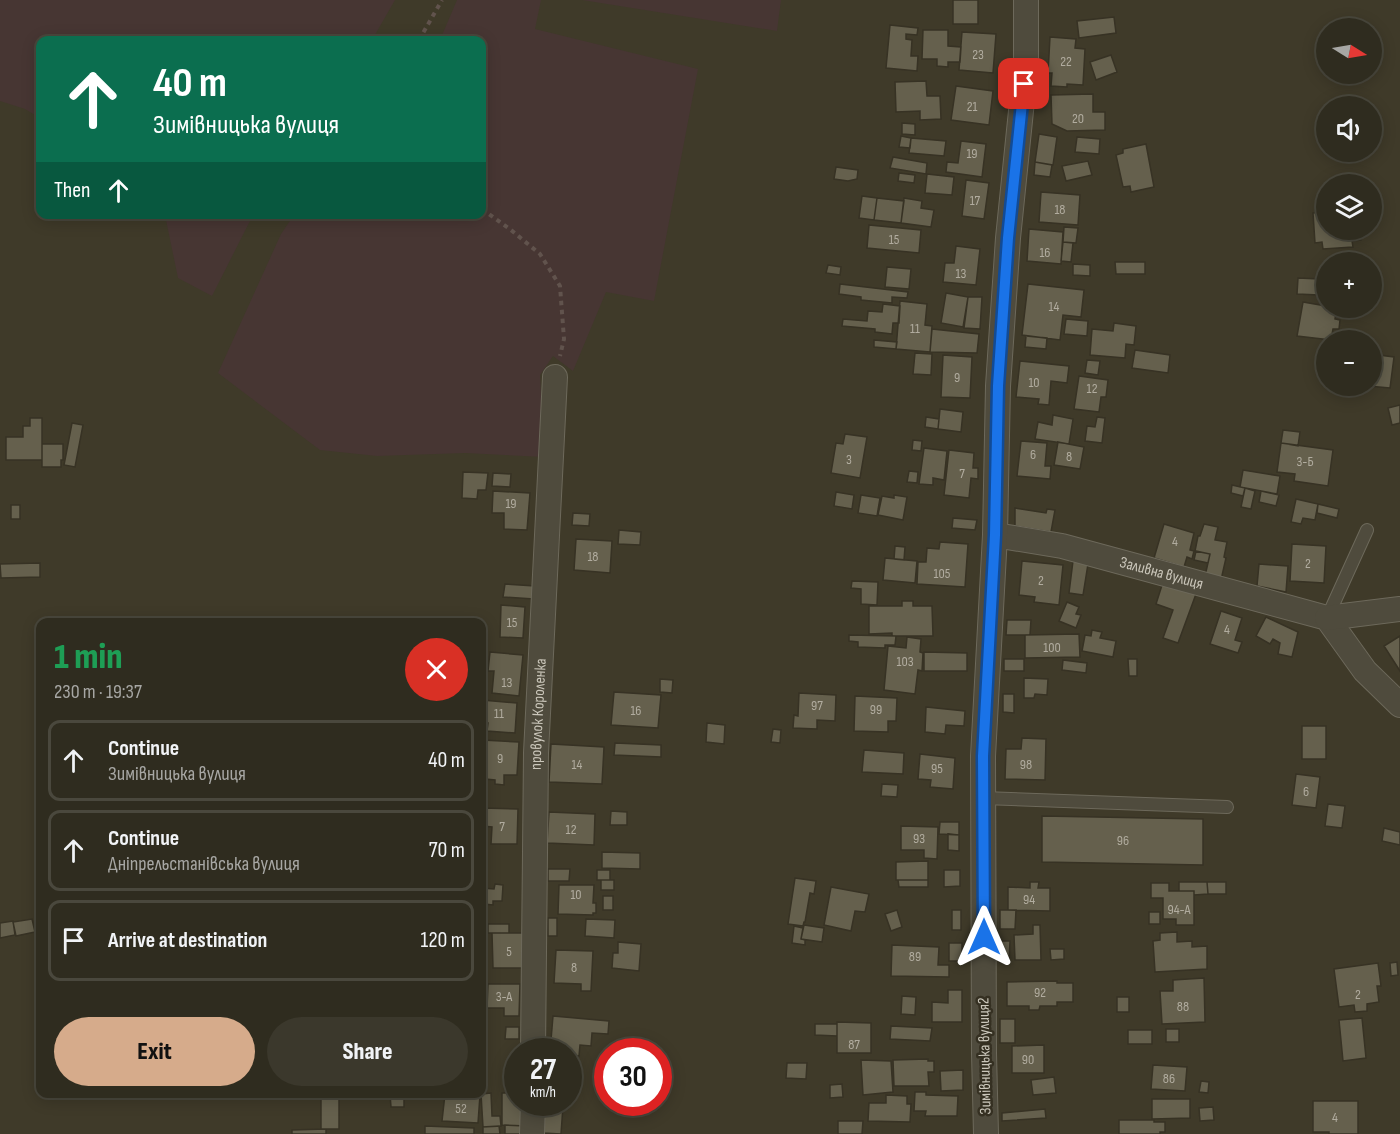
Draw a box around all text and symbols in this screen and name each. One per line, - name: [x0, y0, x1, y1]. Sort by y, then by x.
- north arrow: [1316, 18, 1382, 84]
- map controls: [1316, 18, 1382, 396]
- house number: 23: [972, 46, 984, 63]
- house number: 22: [1060, 53, 1072, 70]
- text: 40 m: [153, 58, 227, 109]
- pin: [998, 58, 1049, 109]
- icon: ahead: [54, 60, 132, 138]
- icon: arrive: [1007, 67, 1040, 100]
- button: sound: [1316, 96, 1382, 162]
- house number: 21: [967, 98, 977, 115]
- text: Зимівницька вулиця: [153, 109, 339, 141]
- house number: 20: [1072, 110, 1084, 127]
- house number: 19: [966, 145, 978, 162]
- icon: ahead: [102, 174, 135, 207]
- button: layers: [1316, 174, 1382, 240]
- text: Then: [54, 177, 90, 204]
- house number: 17: [970, 192, 981, 209]
- house number: 18: [1054, 201, 1066, 218]
- house number: 15: [889, 231, 900, 248]
- house number: 16: [1039, 244, 1051, 261]
- button: +: [1316, 252, 1382, 318]
- house number: 13: [956, 265, 967, 282]
- house number: 14: [1049, 298, 1060, 315]
- house number: 11: [910, 320, 920, 337]
- button: −: [1316, 330, 1382, 396]
- house number: 9: [954, 369, 960, 386]
- house number: 10: [1028, 374, 1040, 391]
- house number: 12: [1087, 380, 1098, 397]
- house number: 6: [1030, 446, 1036, 463]
- house number: 8: [1066, 448, 1072, 465]
- house number: 3: [846, 451, 852, 468]
- house number: 3-Б: [1296, 453, 1314, 470]
- house number: 7: [959, 465, 965, 482]
- house number: 19: [505, 495, 517, 512]
- house number: 4: [1172, 533, 1178, 550]
- house number: 18: [587, 548, 599, 565]
- street label: Заливна вулиця: [1118, 553, 1205, 593]
- house number: 2: [1305, 555, 1311, 572]
- house number: 105: [934, 565, 951, 582]
- house number: 2: [1038, 572, 1044, 589]
- house number: 15: [507, 614, 518, 631]
- house number: 4: [1224, 621, 1230, 638]
- text: 1 min: [54, 636, 122, 679]
- button: close: [405, 638, 468, 701]
- house number: 100: [1043, 639, 1061, 656]
- house number: 103: [896, 653, 914, 670]
- street label: провулок Короленка: [526, 658, 550, 770]
- house number: 13: [502, 674, 513, 691]
- text: 230 m · 19:37: [54, 680, 142, 704]
- house number: 97: [811, 697, 823, 714]
- house number: 99: [870, 701, 882, 718]
- house number: 16: [630, 702, 642, 719]
- house number: 11: [494, 705, 504, 722]
- text: Continue: [108, 735, 179, 762]
- icon: ahead: [57, 744, 90, 777]
- text: 40 m: [428, 747, 465, 774]
- house number: 9: [497, 750, 503, 767]
- house number: 14: [572, 756, 583, 773]
- house number: 98: [1020, 756, 1032, 773]
- house number: 95: [931, 760, 943, 777]
- text: Зимівницька вулиця: [108, 762, 246, 786]
- house number: 6: [1303, 783, 1309, 800]
- house number: 7: [499, 818, 505, 835]
- house number: 12: [566, 821, 577, 838]
- text: Continue: [108, 825, 179, 852]
- house number: 93: [913, 830, 925, 847]
- house number: 96: [1117, 832, 1129, 849]
- icon: ahead: [57, 834, 90, 867]
- text: 70 m: [429, 837, 465, 864]
- text: Дніпрельстанівська вулиця: [108, 852, 300, 876]
- house number: 10: [570, 886, 582, 903]
- house number: 94: [1023, 891, 1035, 908]
- house number: 94-А: [1168, 901, 1191, 918]
- position arrow: [952, 905, 1016, 969]
- icon: arrive: [57, 924, 90, 957]
- text: Arrive at destination: [108, 927, 267, 954]
- text: 120 m: [421, 927, 465, 954]
- house number: 5: [506, 943, 512, 960]
- house number: 89: [909, 948, 921, 965]
- house number: 8: [571, 959, 577, 976]
- house number: 92: [1034, 984, 1046, 1001]
- house number: 2: [1355, 986, 1361, 1003]
- house number: 3-А: [496, 988, 513, 1005]
- street label: Зимівницька вулиця2: [974, 997, 996, 1115]
- house number: 88: [1177, 998, 1189, 1015]
- button: Exit: [54, 1017, 255, 1086]
- button: Share: [267, 1017, 468, 1086]
- house number: 87: [848, 1036, 860, 1053]
- speed limit sign: 30: [594, 1038, 672, 1116]
- house number: 90: [1022, 1051, 1034, 1068]
- text: 27: [530, 1052, 556, 1088]
- house number: 86: [1163, 1070, 1175, 1087]
- text: km/h: [530, 1083, 556, 1102]
- house number: 52: [455, 1100, 467, 1117]
- house number: 4: [1332, 1109, 1338, 1126]

